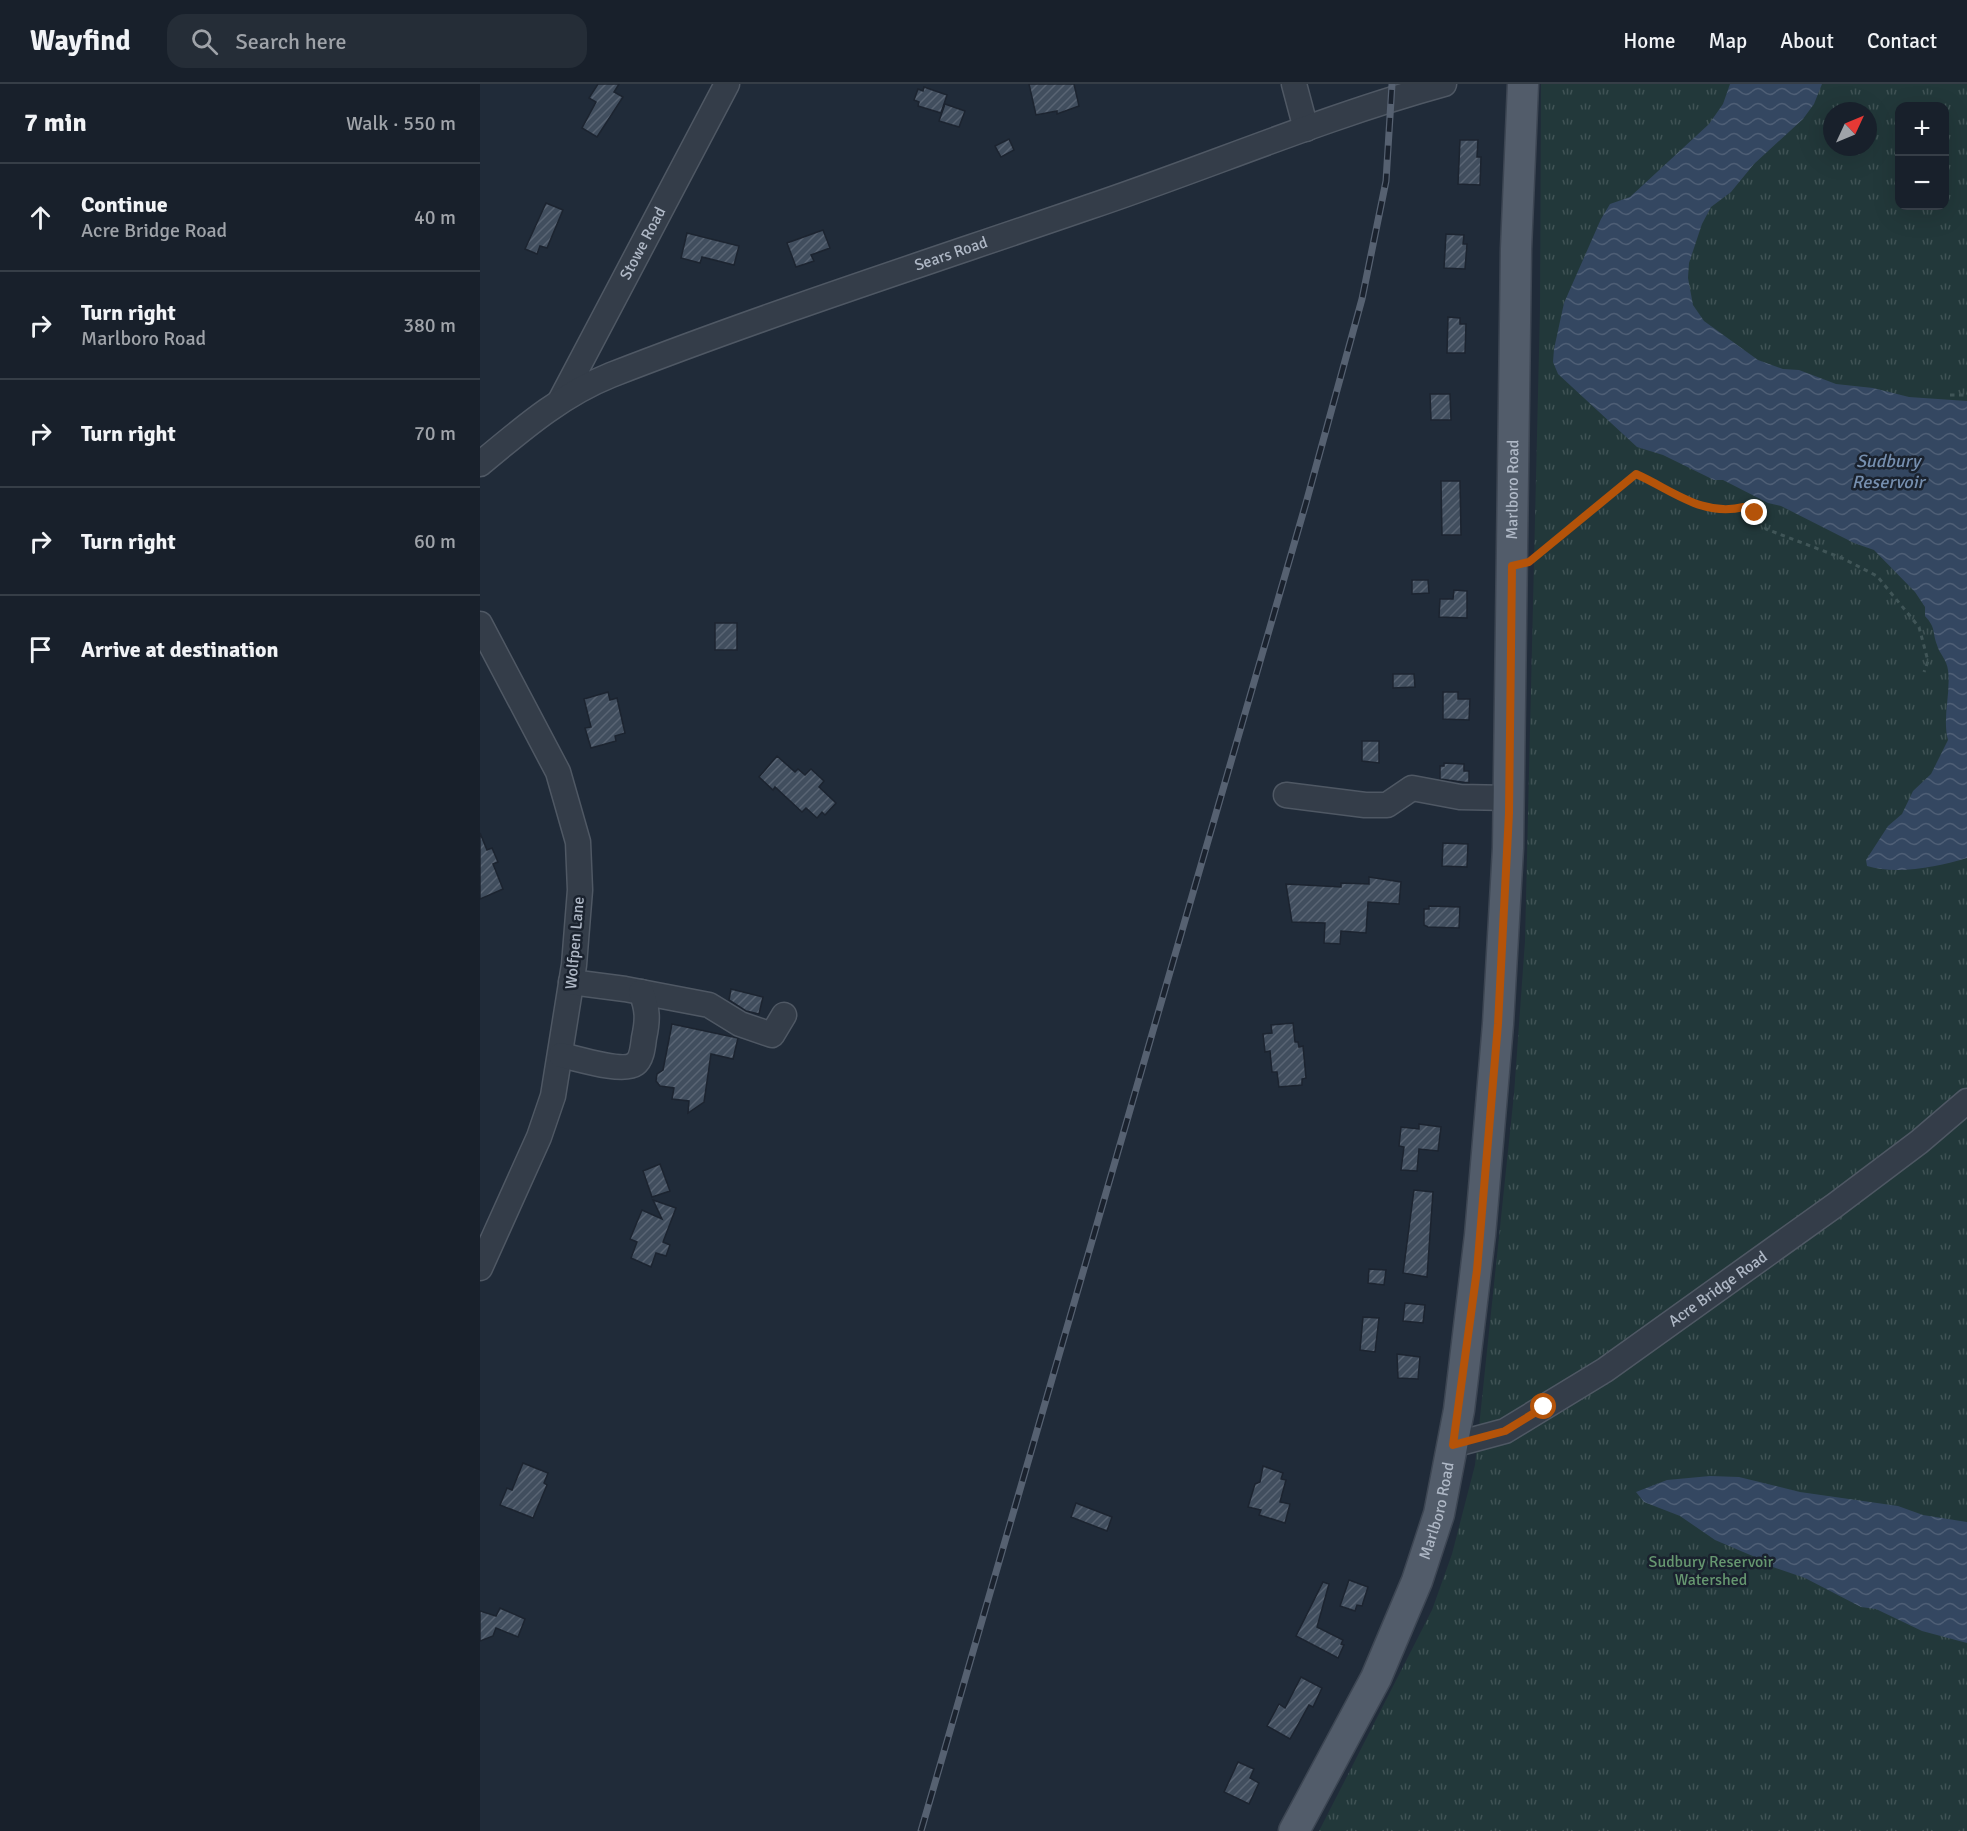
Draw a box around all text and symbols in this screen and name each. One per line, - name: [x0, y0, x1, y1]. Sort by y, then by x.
- search box: [167, 14, 587, 68]
- text: Wayfind: [30, 24, 131, 58]
- icon: search: [188, 25, 221, 58]
- text: Search here: [236, 28, 347, 55]
- text: Home: [1623, 28, 1676, 54]
- text: Map: [1709, 28, 1747, 54]
- text: About: [1780, 28, 1834, 54]
- text: Contact: [1867, 28, 1937, 54]
- north arrow: [1823, 102, 1877, 156]
- map controls: [1895, 102, 1949, 210]
- button: +: [1895, 102, 1949, 156]
- text: 7 min: [24, 107, 87, 139]
- text: Walk · 550 m: [346, 111, 456, 136]
- button: −: [1895, 156, 1949, 210]
- text: Continue: [81, 191, 168, 218]
- icon: ahead: [24, 201, 57, 234]
- street label: Stowe Road: [616, 204, 670, 283]
- text: 40 m: [414, 205, 456, 230]
- text: Acre Bridge Road: [81, 218, 227, 243]
- street label: Sears Road: [912, 232, 990, 276]
- text: Turn right: [81, 299, 176, 326]
- icon: right: [24, 309, 57, 342]
- text: 380 m: [403, 313, 456, 338]
- text: Marlboro Road: [81, 326, 206, 351]
- icon: right: [24, 417, 57, 450]
- text: Turn right: [81, 420, 176, 447]
- text: 70 m: [414, 421, 456, 446]
- street label: Marlboro Road: [1502, 439, 1523, 540]
- water label: Sudbury Reservoir: [1852, 450, 1927, 493]
- route end: [1741, 499, 1767, 525]
- icon: right: [24, 525, 57, 558]
- text: Turn right: [81, 528, 176, 555]
- text: 60 m: [414, 529, 456, 554]
- icon: arrive: [24, 633, 57, 666]
- text: Arrive at destination: [81, 636, 278, 663]
- street label: Wolfpen Lane: [561, 896, 589, 990]
- street label: Acre Bridge Road: [1665, 1247, 1771, 1331]
- route start: [1530, 1393, 1556, 1419]
- street label: Marlboro Road: [1415, 1460, 1459, 1562]
- park label: Sudbury Reservoir Watershed: [1649, 1552, 1774, 1590]

